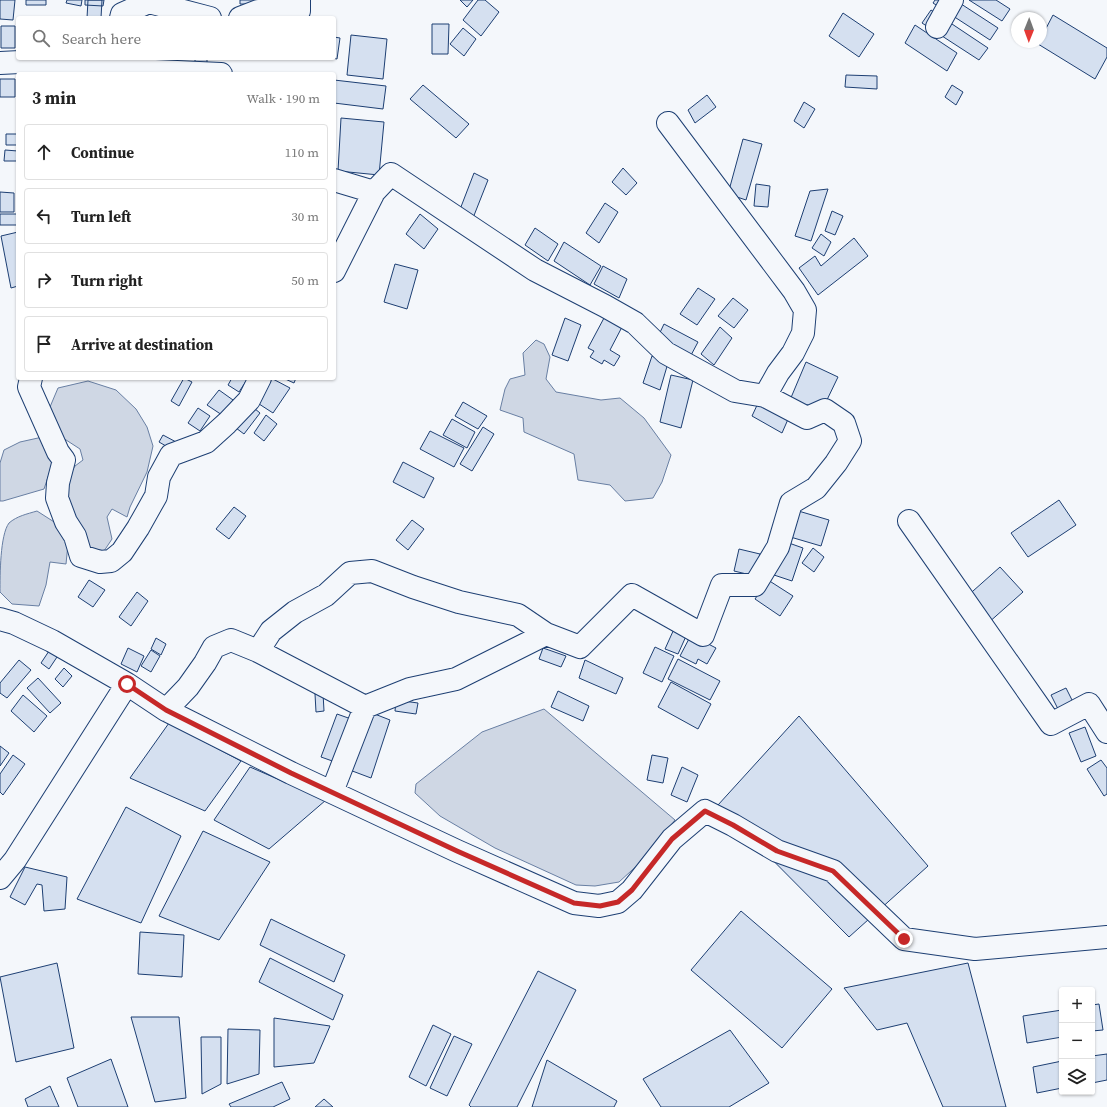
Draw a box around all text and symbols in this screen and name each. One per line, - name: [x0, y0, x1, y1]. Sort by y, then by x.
- north arrow: [1011, 12, 1047, 48]
- search box: [16, 16, 336, 60]
- icon: search: [30, 27, 52, 49]
- text: Search here: [62, 28, 141, 49]
- text: 3 min: [32, 86, 76, 110]
- text: Walk · 190 m: [247, 90, 320, 107]
- icon: ahead: [33, 141, 55, 163]
- text: Continue: [71, 142, 134, 163]
- text: 110 m: [285, 144, 319, 161]
- icon: left: [33, 205, 55, 227]
- text: Turn left: [71, 206, 131, 227]
- text: 30 m: [291, 208, 319, 225]
- icon: right: [33, 269, 55, 291]
- text: Turn right: [71, 270, 143, 291]
- text: 50 m: [291, 272, 319, 289]
- icon: arrive: [33, 333, 55, 355]
- text: Arrive at destination: [71, 334, 213, 355]
- route start: [118, 675, 136, 693]
- route end: [895, 930, 913, 948]
- map controls: [1059, 987, 1095, 1095]
- button: +: [1059, 987, 1095, 1023]
- button: −: [1059, 1023, 1095, 1059]
- button: layers: [1059, 1059, 1095, 1095]

